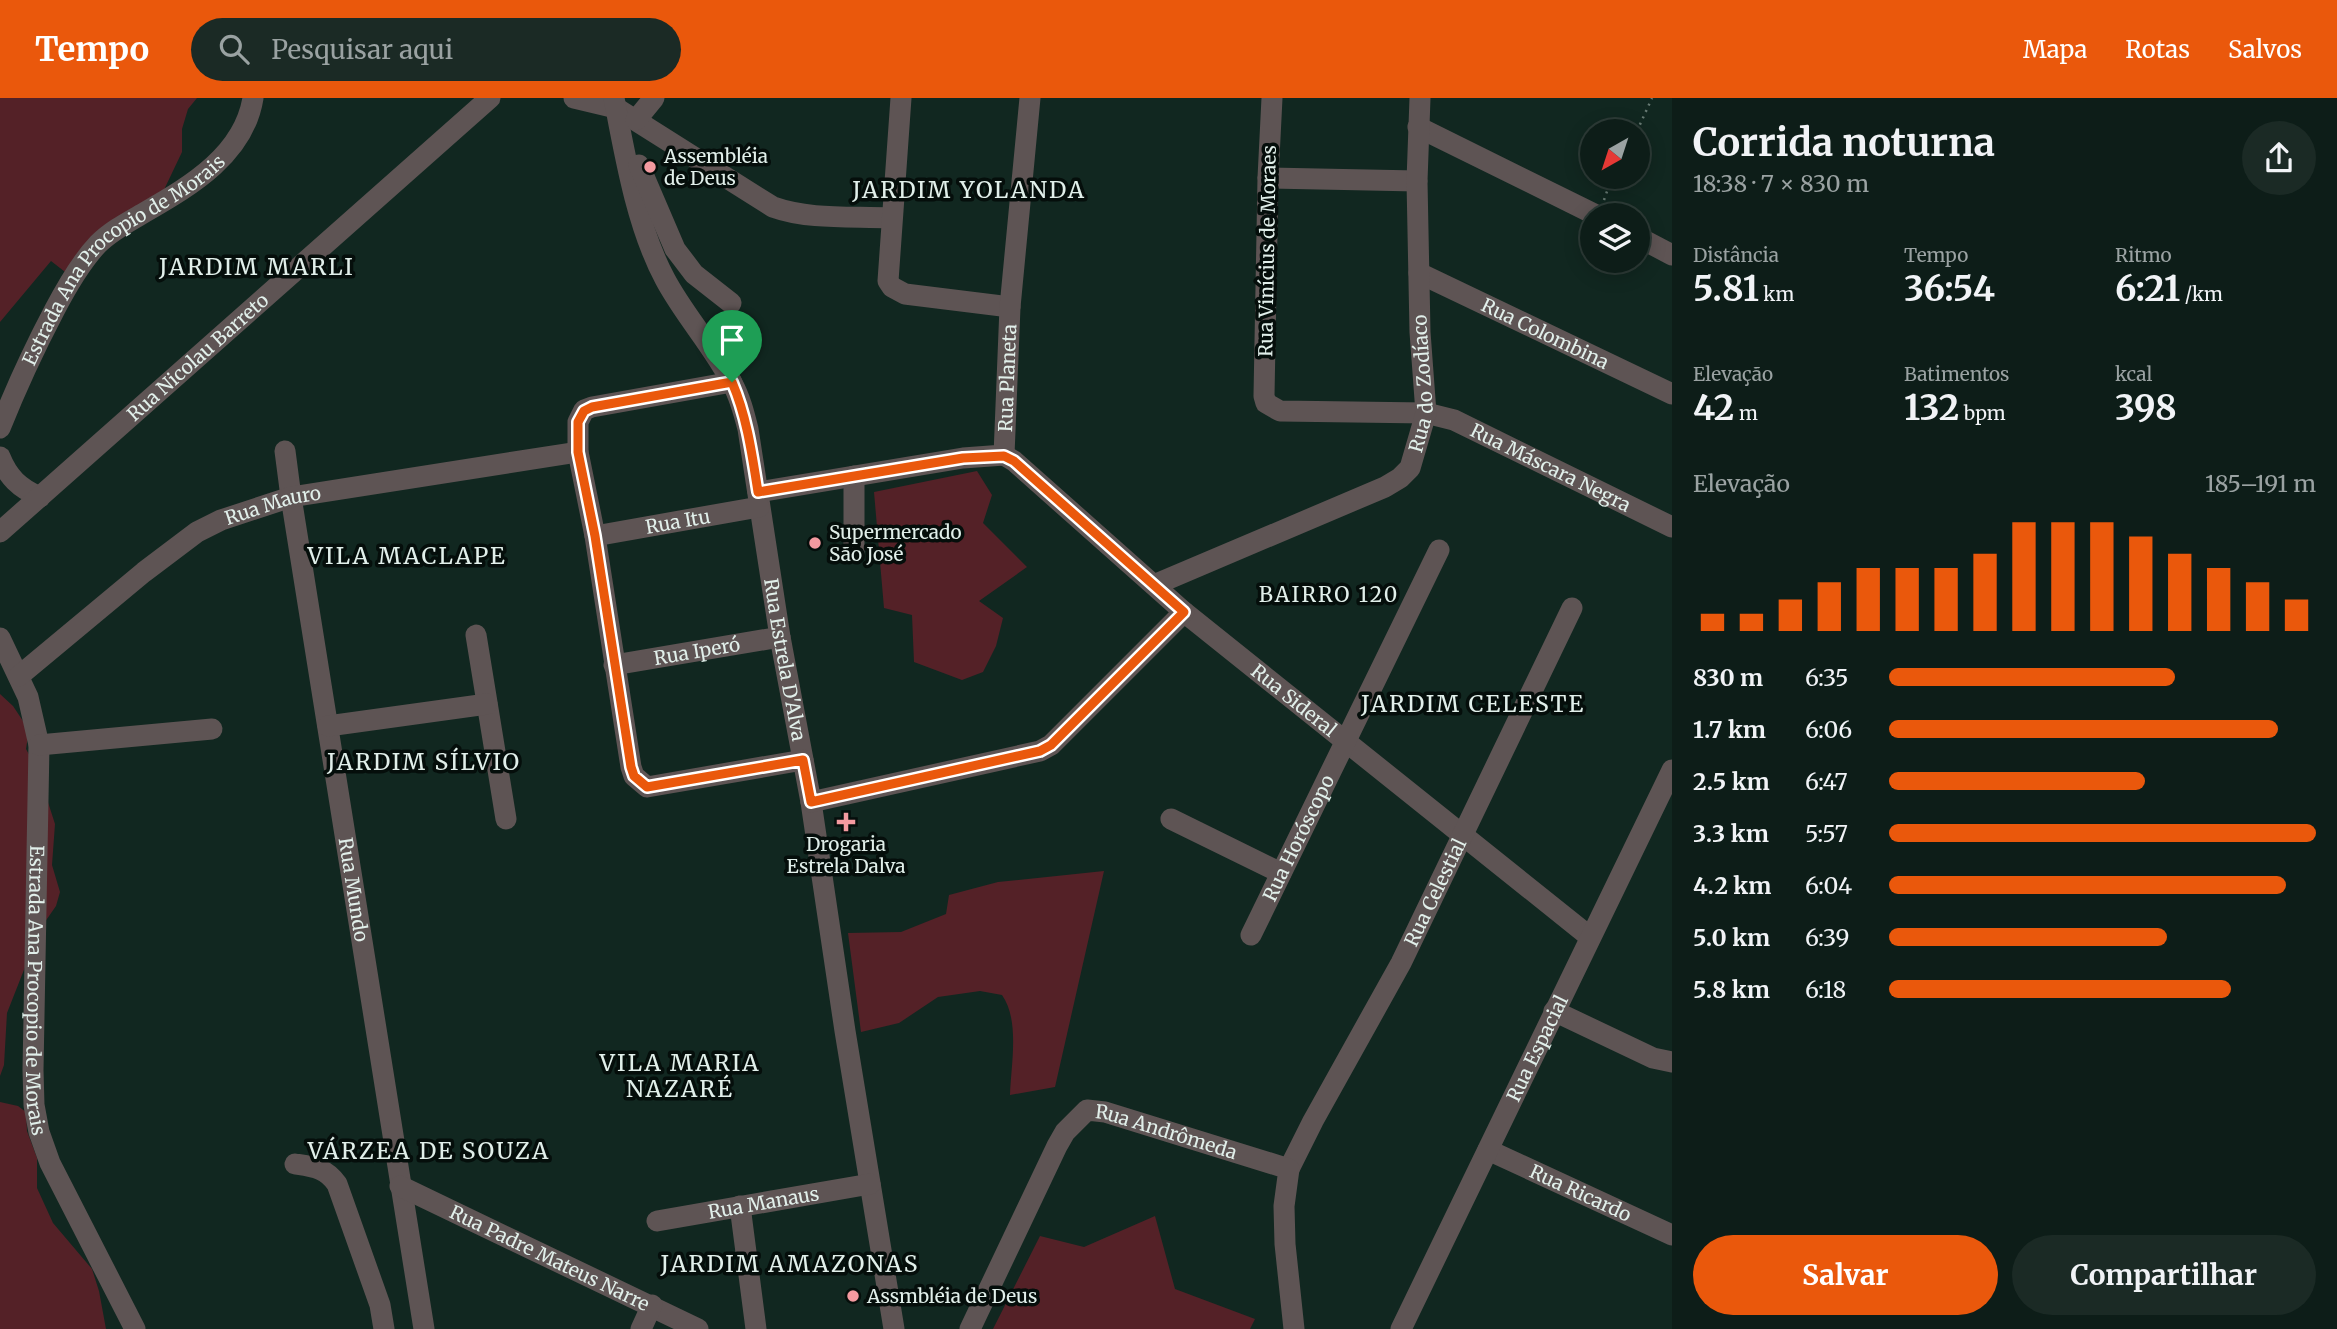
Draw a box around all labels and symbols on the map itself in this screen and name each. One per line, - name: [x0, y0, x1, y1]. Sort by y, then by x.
- north arrow: [1580, 119, 1650, 189]
- place label: Assembléia de Deus: [663, 144, 768, 190]
- street label: Rua Vinícius de Moraes: [1253, 145, 1281, 357]
- street label: Estrada Ana Procopio de Morais: [17, 149, 230, 369]
- marker: Assembléia de Deus: [642, 159, 658, 175]
- district label: JARDIM YOLANDA: [851, 175, 1086, 204]
- district label: JARDIM MARLI: [158, 252, 355, 281]
- street label: Rua Nicolau Barreto: [122, 288, 273, 426]
- street label: Rua Colombina: [1478, 293, 1613, 374]
- pin: [702, 310, 762, 382]
- street label: Rua do Zodíaco: [1403, 314, 1438, 455]
- street label: Rua Planeta: [993, 324, 1021, 432]
- street label: Rua Máscara Negra: [1466, 418, 1635, 517]
- street label: Rua Mauro: [222, 480, 323, 530]
- street label: Rua Itu: [643, 504, 712, 539]
- place label: Supermercado São José: [829, 520, 962, 566]
- marker: Supermercado São José: [807, 535, 823, 551]
- district label: VILA MACLAPE: [306, 541, 507, 570]
- street label: Rua Estrela D'Alva: [759, 577, 811, 743]
- district label: BAIRRO 120: [1259, 581, 1399, 608]
- street label: Rua Iperó: [652, 632, 742, 670]
- street label: Rua Sideral: [1246, 659, 1342, 742]
- district label: JARDIM CELESTE: [1360, 689, 1585, 718]
- district label: JARDIM SÍLVIO: [326, 747, 521, 776]
- street label: Rua Horóscopo: [1257, 771, 1339, 905]
- marker: Drogaria Estrela Dalva: [838, 814, 854, 830]
- place label: Drogaria Estrela Dalva: [787, 832, 905, 878]
- street label: Rua Celestial: [1399, 834, 1471, 950]
- street label: Rua Mundo: [334, 836, 374, 943]
- street label: Estrada Ana Procopio de Morais: [21, 845, 51, 1137]
- street label: Rua Espacial: [1501, 991, 1573, 1105]
- district label: VILA MARIA NAZARÉ: [598, 1048, 761, 1103]
- street label: Rua Andrômeda: [1094, 1099, 1240, 1164]
- district label: VÁRZEA DE SOUZA: [307, 1136, 550, 1165]
- street label: Rua Ricardo: [1526, 1159, 1635, 1227]
- street label: Rua Manaus: [706, 1181, 821, 1224]
- street label: Rua Padre Mateus Narre: [446, 1200, 654, 1316]
- district label: JARDIM AMAZONAS: [660, 1249, 919, 1278]
- place label: Assmbléia de Deus: [866, 1284, 1037, 1308]
- marker: Assmbléia de Deus: [845, 1288, 861, 1304]

